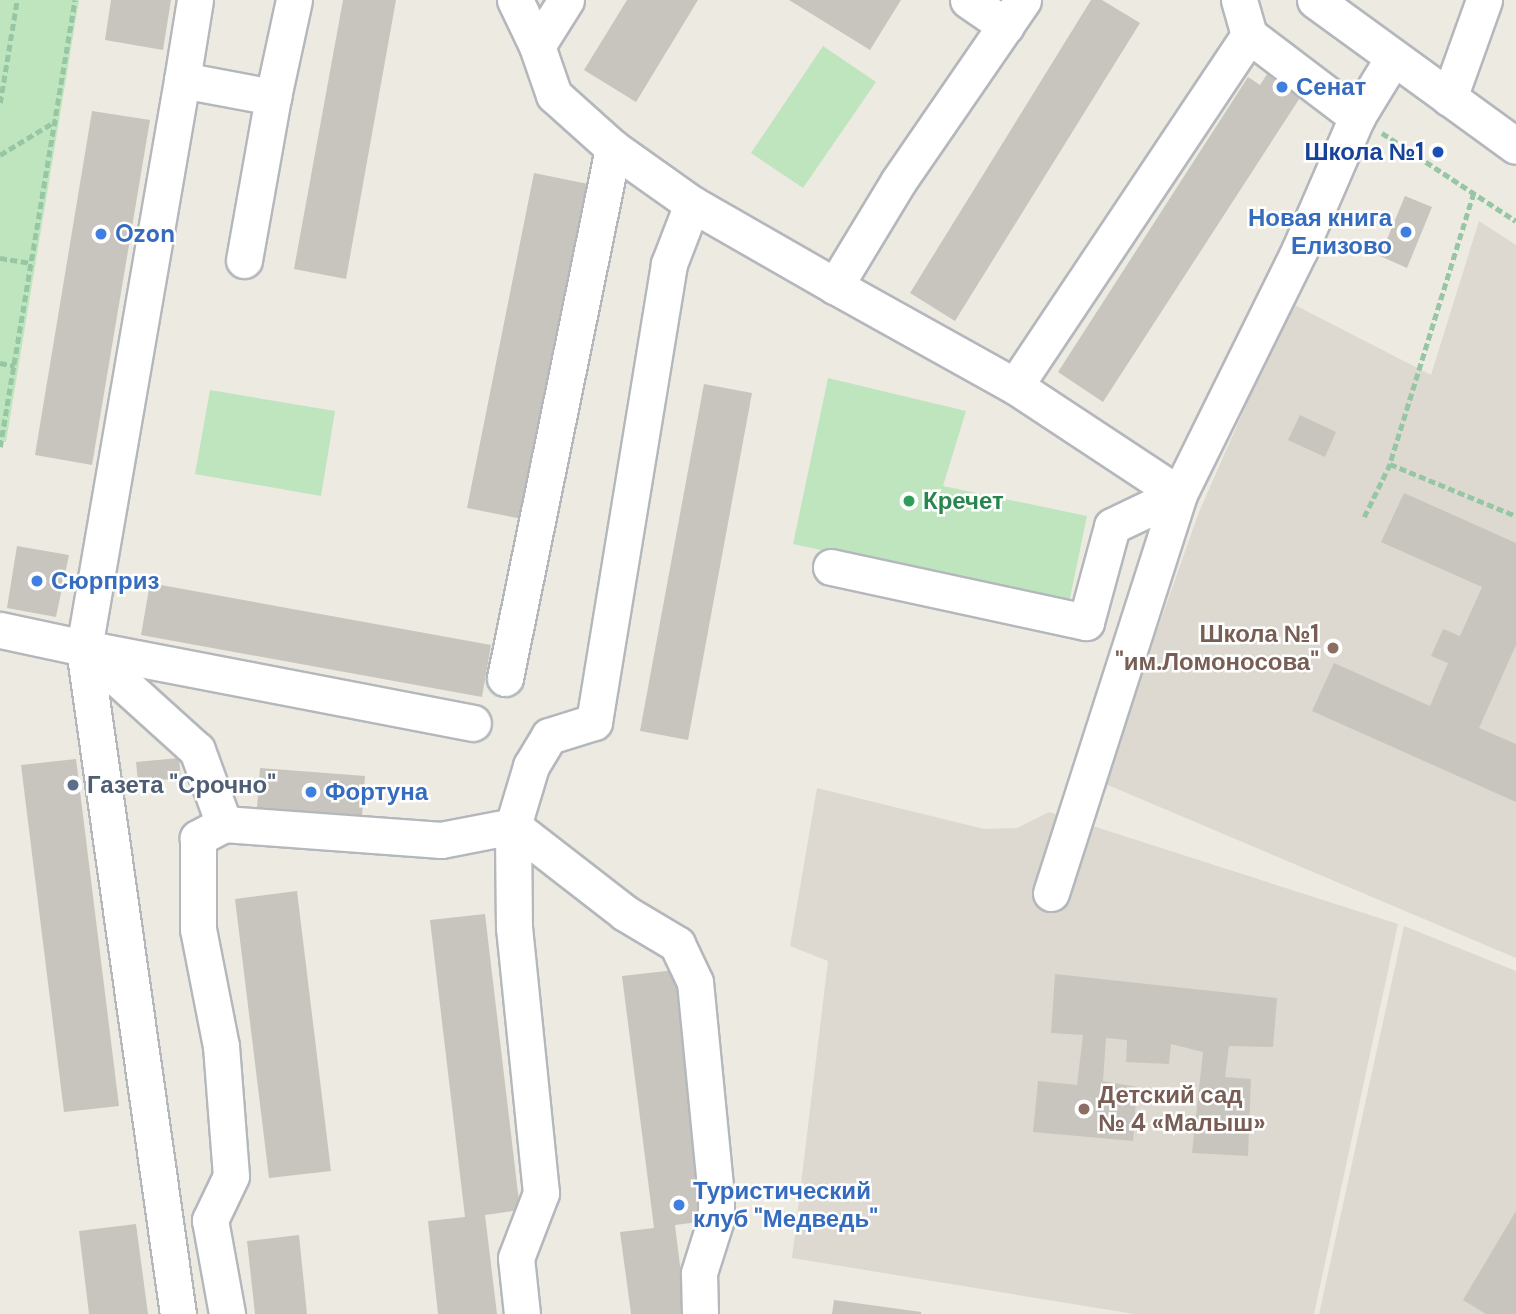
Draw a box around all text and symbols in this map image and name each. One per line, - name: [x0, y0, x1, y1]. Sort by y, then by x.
- place label: Сенат: [1296, 73, 1366, 101]
- marker: Сенат: [1274, 79, 1290, 95]
- place label: Школа №1: [1304, 138, 1424, 166]
- marker: Школа №1: [1430, 144, 1446, 160]
- place label: Новая книга Елизово: [1248, 204, 1392, 260]
- place label: Ozon: [115, 220, 175, 248]
- marker: Новая книга Елизово: [1398, 224, 1414, 240]
- marker: Ozon: [93, 226, 109, 242]
- place label: Кречет: [923, 487, 1004, 515]
- marker: Кречет: [901, 493, 917, 509]
- place label: Сюрприз: [51, 567, 159, 595]
- marker: Сюрприз: [29, 573, 45, 589]
- place label: Школа №1 "им.Ломоносова": [1115, 620, 1319, 676]
- marker: Школа №1 "им.Ломоносова": [1325, 640, 1341, 656]
- place label: Газета "Срочно": [87, 771, 276, 799]
- marker: Газета "Срочно": [65, 777, 81, 793]
- place label: Фортуна: [325, 778, 428, 806]
- marker: Фортуна: [303, 784, 319, 800]
- place label: Детский сад № 4 «Малыш»: [1098, 1081, 1266, 1137]
- marker: Детский сад № 4 «Малыш»: [1076, 1101, 1092, 1117]
- place label: Туристический клуб "Медведь": [693, 1177, 878, 1233]
- marker: Туристический клуб "Медведь": [671, 1197, 687, 1213]

